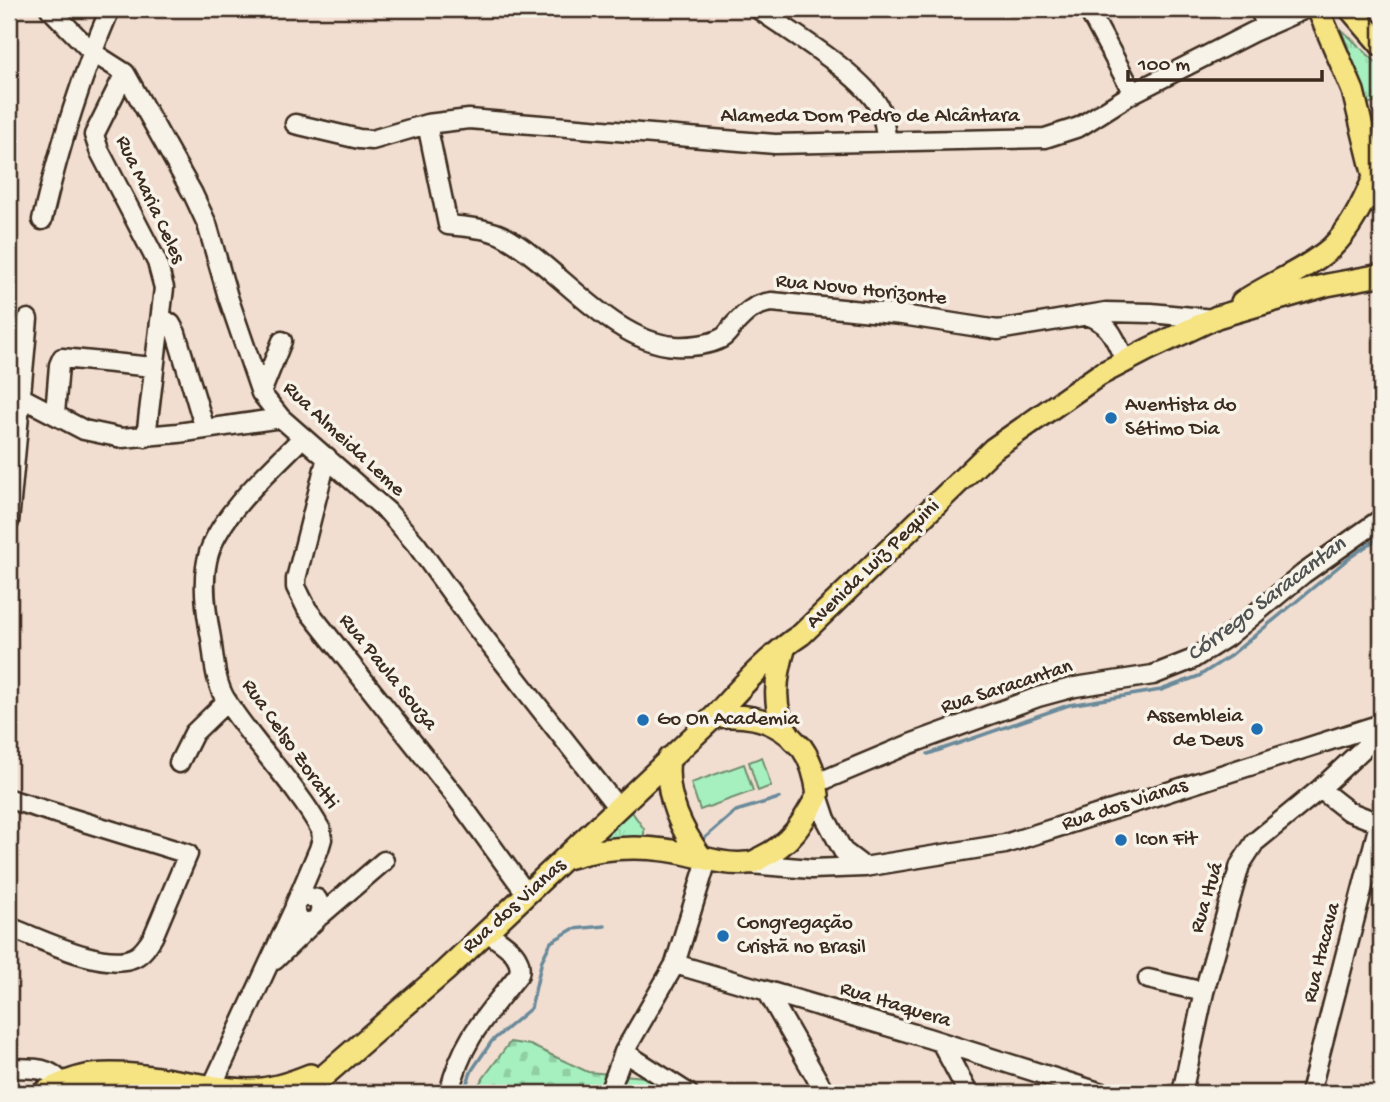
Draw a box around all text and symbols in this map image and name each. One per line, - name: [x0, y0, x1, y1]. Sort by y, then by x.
- scale bar: [1128, 38, 1322, 82]
- text: 100 m: [1137, 54, 1190, 79]
- street label: Alameda Dom Pedro de Alcântara: [720, 105, 1021, 130]
- street label: Rua Maria Celes: [109, 132, 190, 269]
- street label: Rua Novo Horizonte: [774, 270, 949, 313]
- street label: Rua Almeida Leme: [277, 377, 410, 504]
- place label: Aventista do Sétimo Dia: [1125, 394, 1237, 443]
- marker: Aventista do Sétimo Dia: [1103, 410, 1119, 426]
- street label: Avenida Luiz Pequini: [802, 495, 946, 635]
- water label: Córrego Saracantan: [1182, 531, 1353, 669]
- street label: Rua Paula Souza: [332, 609, 443, 738]
- street label: Rua Saracantan: [938, 655, 1076, 721]
- street label: Rua Celso Zoratti: [235, 675, 343, 815]
- place label: Assembleia de Deus: [1147, 705, 1244, 754]
- place label: Go On Academia: [657, 708, 801, 733]
- marker: Go On Academia: [635, 712, 651, 728]
- marker: Assembleia de Deus: [1249, 721, 1265, 737]
- street label: Rua dos Vianas: [1059, 774, 1192, 838]
- place label: Icon Fit: [1135, 828, 1199, 853]
- marker: Icon Fit: [1113, 832, 1129, 848]
- street label: Rua dos Vianas: [458, 853, 573, 960]
- street label: Rua Ituá: [1185, 858, 1231, 936]
- street label: Rua Itacava: [1298, 899, 1348, 1006]
- place label: Congregação Cristã no Brasil: [737, 912, 866, 961]
- marker: Congregação Cristã no Brasil: [715, 928, 731, 944]
- street label: Rua Itaquera: [836, 977, 955, 1035]

